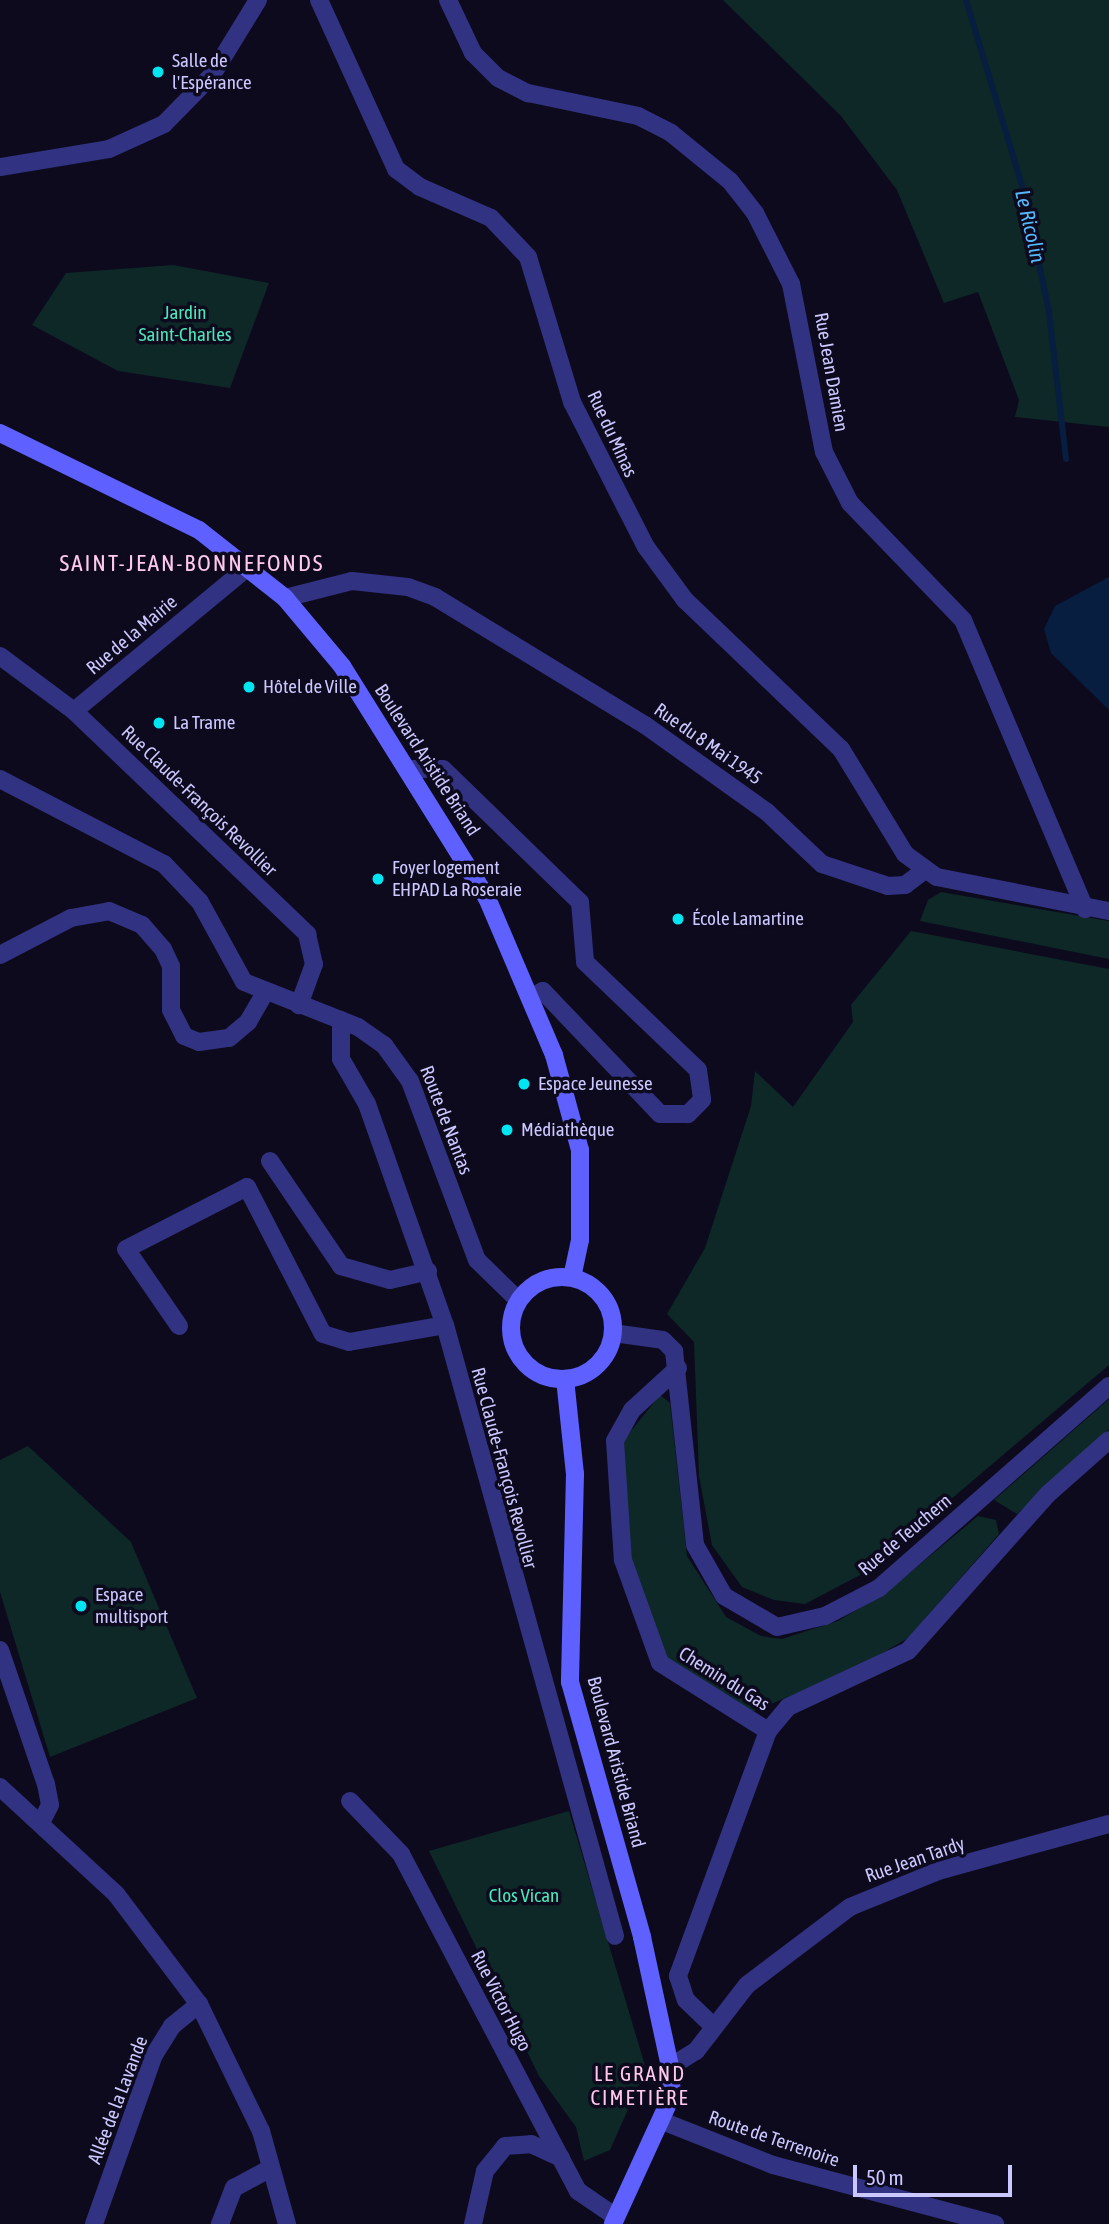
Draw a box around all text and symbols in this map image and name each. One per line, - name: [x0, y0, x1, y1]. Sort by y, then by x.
- place label: Salle de l'Espérance: [172, 50, 252, 94]
- marker: Salle de l'Espérance: [150, 64, 166, 80]
- water label: Le Ricolin: [1010, 187, 1052, 265]
- park label: Jardin Saint-Charles: [138, 302, 232, 346]
- street label: Rue Jean Damien: [809, 311, 853, 433]
- street label: Rue du Minas: [582, 387, 642, 481]
- district label: SAINT-JEAN-BONNEFONDS: [62, 549, 322, 577]
- street label: Rue de la Mairie: [82, 591, 182, 679]
- place label: Hôtel de Ville: [263, 676, 357, 698]
- marker: Hôtel de Ville: [241, 679, 257, 695]
- street label: Boulevard Aristide Briand: [369, 680, 485, 840]
- street label: Rue du 8 Mai 1945: [650, 698, 766, 790]
- place label: La Trame: [173, 712, 235, 734]
- marker: La Trame: [151, 715, 167, 731]
- street label: Rue Claude-François Revollier: [117, 721, 281, 881]
- place label: Foyer logement EHPAD La Roseraie: [392, 857, 522, 901]
- marker: Foyer logement EHPAD La Roseraie: [370, 871, 386, 887]
- place label: École Lamartine: [692, 908, 804, 930]
- marker: École Lamartine: [670, 911, 686, 927]
- street label: Route de Nantas: [415, 1062, 477, 1178]
- place label: Espace Jeunesse: [538, 1073, 653, 1095]
- marker: Espace Jeunesse: [516, 1076, 532, 1092]
- place label: Médiathèque: [521, 1119, 614, 1141]
- marker: Médiathèque: [499, 1122, 515, 1138]
- street label: Rue Claude-François Revollier: [466, 1365, 542, 1571]
- street label: Rue de Teuchern: [854, 1489, 956, 1581]
- place label: Espace multisport: [95, 1584, 168, 1628]
- marker: Espace multisport: [73, 1598, 89, 1614]
- street label: Chemin du Gas: [674, 1642, 774, 1716]
- street label: Boulevard Aristide Briand: [582, 1674, 650, 1850]
- street label: Rue Jean Tardy: [862, 1832, 968, 1888]
- park label: Clos Vican: [489, 1885, 559, 1907]
- street label: Rue Victor Hugo: [466, 1947, 536, 2055]
- street label: Allée de la Lavande: [83, 2033, 153, 2167]
- district label: LE GRAND CIMETIÈRE: [592, 2060, 688, 2110]
- street label: Route de Terrenoire: [706, 2106, 842, 2172]
- scale bar: [857, 2150, 1016, 2194]
- text: 50 m: [866, 2165, 904, 2189]

